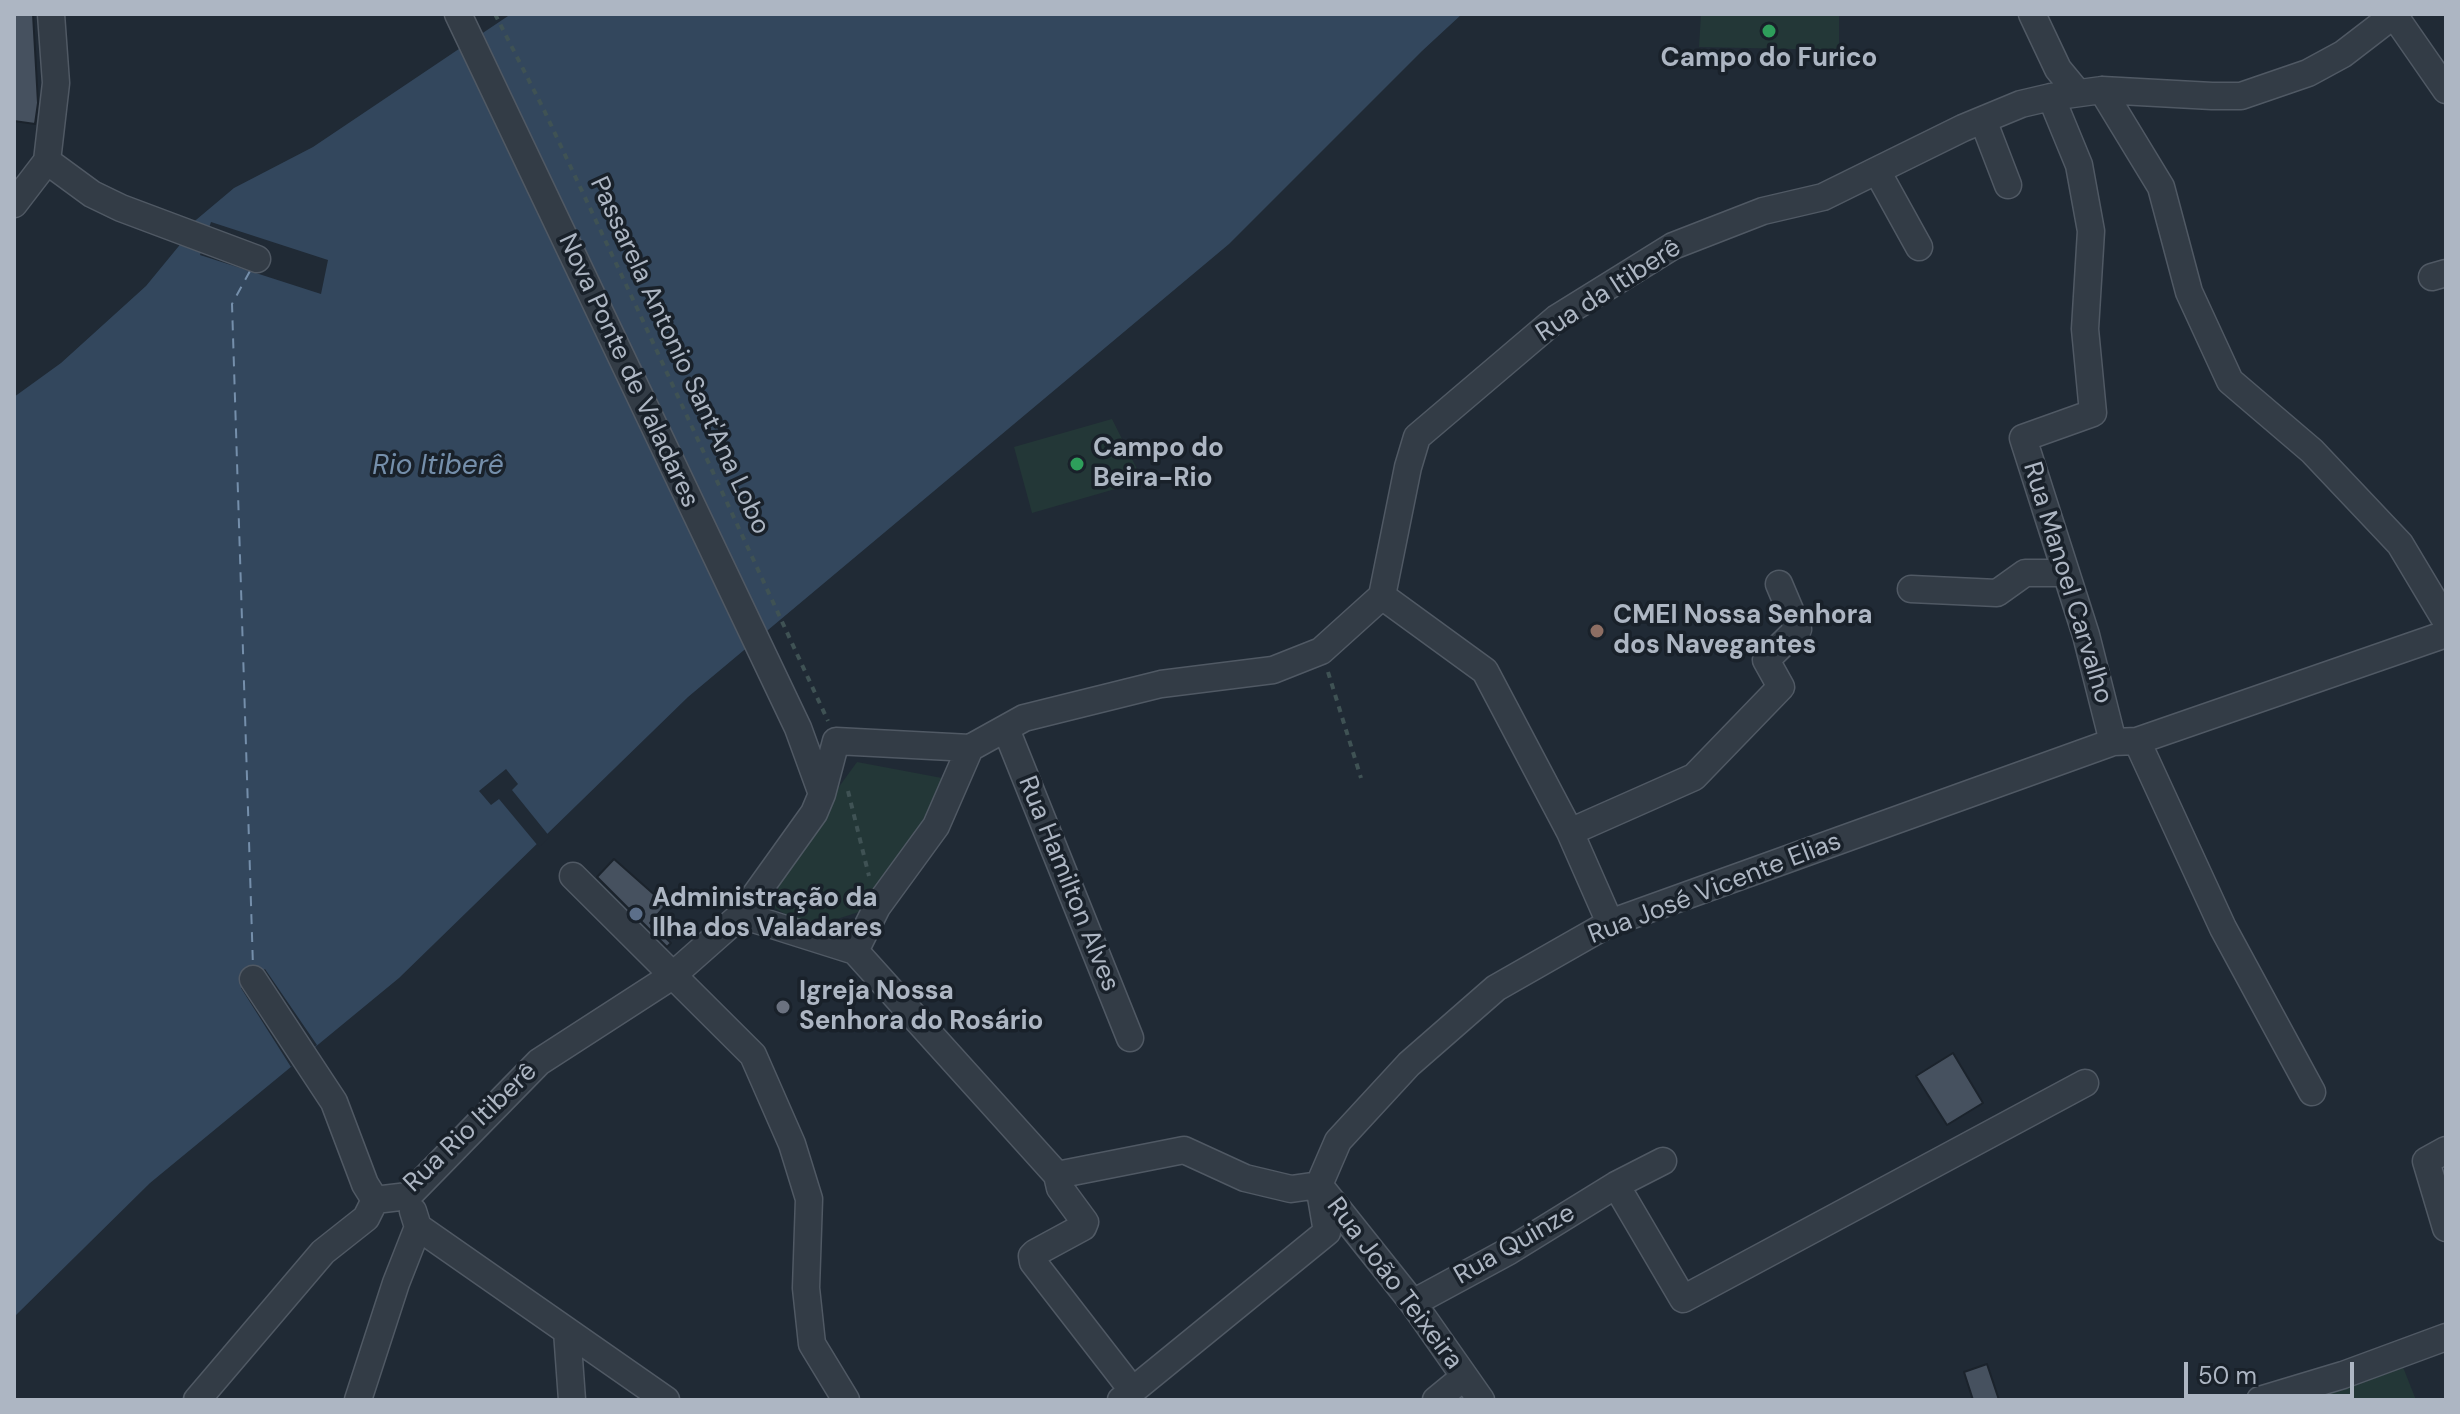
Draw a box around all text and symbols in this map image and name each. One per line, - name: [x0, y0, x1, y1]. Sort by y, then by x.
- marker: Campo do Furico: [1760, 22, 1778, 40]
- place label: Campo do Furico: [1661, 43, 1877, 75]
- street label: Passarela Antonio Sant'Ana Lobo: [582, 172, 776, 540]
- street label: Nova Ponte de Valadares: [551, 229, 705, 513]
- street label: Rua da Itiberê: [1531, 233, 1687, 349]
- place label: Campo do Beira-Rio: [1093, 433, 1224, 494]
- water label: Rio Itiberê: [372, 450, 504, 484]
- marker: Campo do Beira-Rio: [1068, 455, 1086, 473]
- street label: Rua Manoel Carvalho: [2015, 458, 2119, 708]
- place label: CMEI Nossa Senhora dos Navegantes: [1613, 600, 1873, 662]
- marker: CMEI Nossa Senhora dos Navegantes: [1588, 622, 1606, 640]
- street label: Rua Hamilton Alves: [1011, 772, 1125, 996]
- street label: Rua José Vicente Elias: [1584, 826, 1846, 952]
- place label: Administração da Ilha dos Valadares: [652, 883, 883, 944]
- marker: Administração da Ilha dos Valadares: [627, 905, 645, 923]
- place label: Igreja Nossa Senhora do Rosário: [799, 976, 1043, 1038]
- marker: Igreja Nossa Senhora do Rosário: [774, 998, 792, 1016]
- street label: Rua Rio Itiberê: [398, 1057, 544, 1199]
- street label: Rua João Teixeira: [1319, 1192, 1469, 1376]
- street label: Rua Quinze: [1449, 1198, 1581, 1292]
- scale bar: [2188, 1346, 2358, 1396]
- text: 50 m: [2198, 1360, 2257, 1391]

